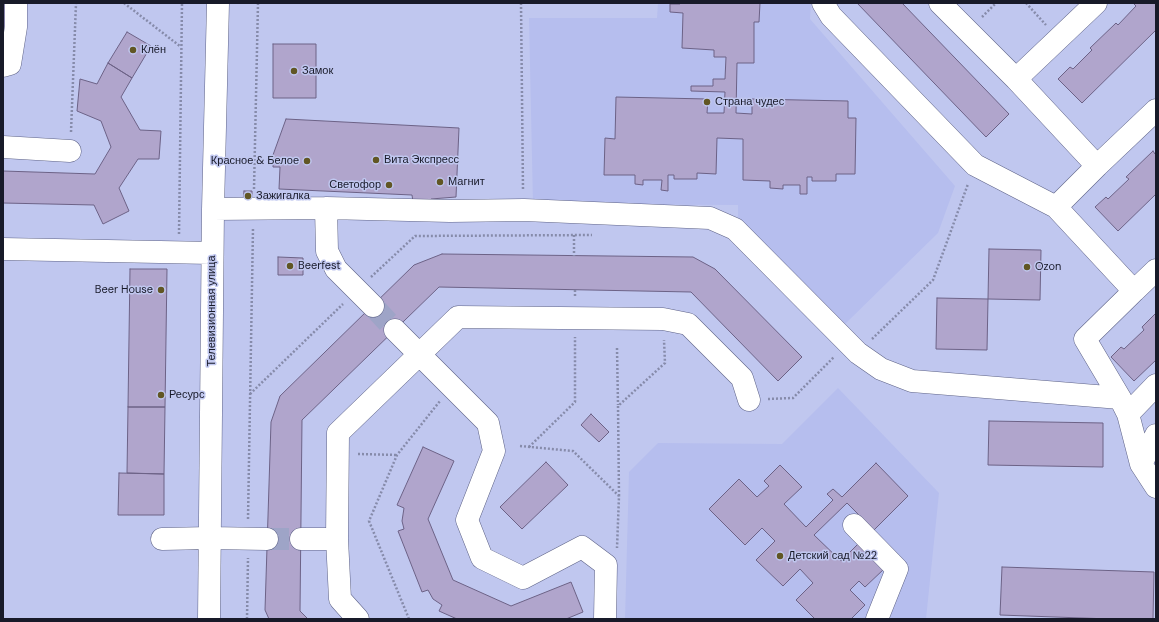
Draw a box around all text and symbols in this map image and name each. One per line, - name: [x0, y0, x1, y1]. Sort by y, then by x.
- place label: Клён: [141, 43, 166, 57]
- marker: Клён: [128, 45, 138, 55]
- place label: Замок: [302, 64, 333, 78]
- marker: Замок: [289, 66, 299, 76]
- place label: Страна чудес: [715, 95, 784, 109]
- marker: Страна чудес: [702, 97, 712, 107]
- place label: Вита Экспресс: [384, 153, 459, 167]
- place label: Красное & Белое: [211, 154, 299, 168]
- marker: Вита Экспресс: [371, 155, 381, 165]
- marker: Красное & Белое: [302, 156, 312, 166]
- place label: Магнит: [448, 175, 485, 189]
- marker: Магнит: [435, 177, 445, 187]
- place label: Светофор: [329, 178, 381, 192]
- marker: Светофор: [384, 180, 394, 190]
- place label: Зажигалка: [256, 189, 310, 203]
- marker: Зажигалка: [243, 191, 253, 201]
- street label: Телевизионная улица: [205, 255, 219, 367]
- place label: Beerfest: [298, 259, 341, 273]
- place label: Ozon: [1035, 260, 1061, 274]
- marker: Beerfest: [285, 261, 295, 271]
- marker: Ozon: [1022, 262, 1032, 272]
- place label: Beer House: [95, 283, 153, 297]
- marker: Beer House: [156, 285, 166, 295]
- place label: Ресурс: [169, 388, 204, 402]
- marker: Ресурс: [156, 390, 166, 400]
- place label: Детский сад №22: [788, 549, 877, 563]
- marker: Детский сад №22: [775, 551, 785, 561]

